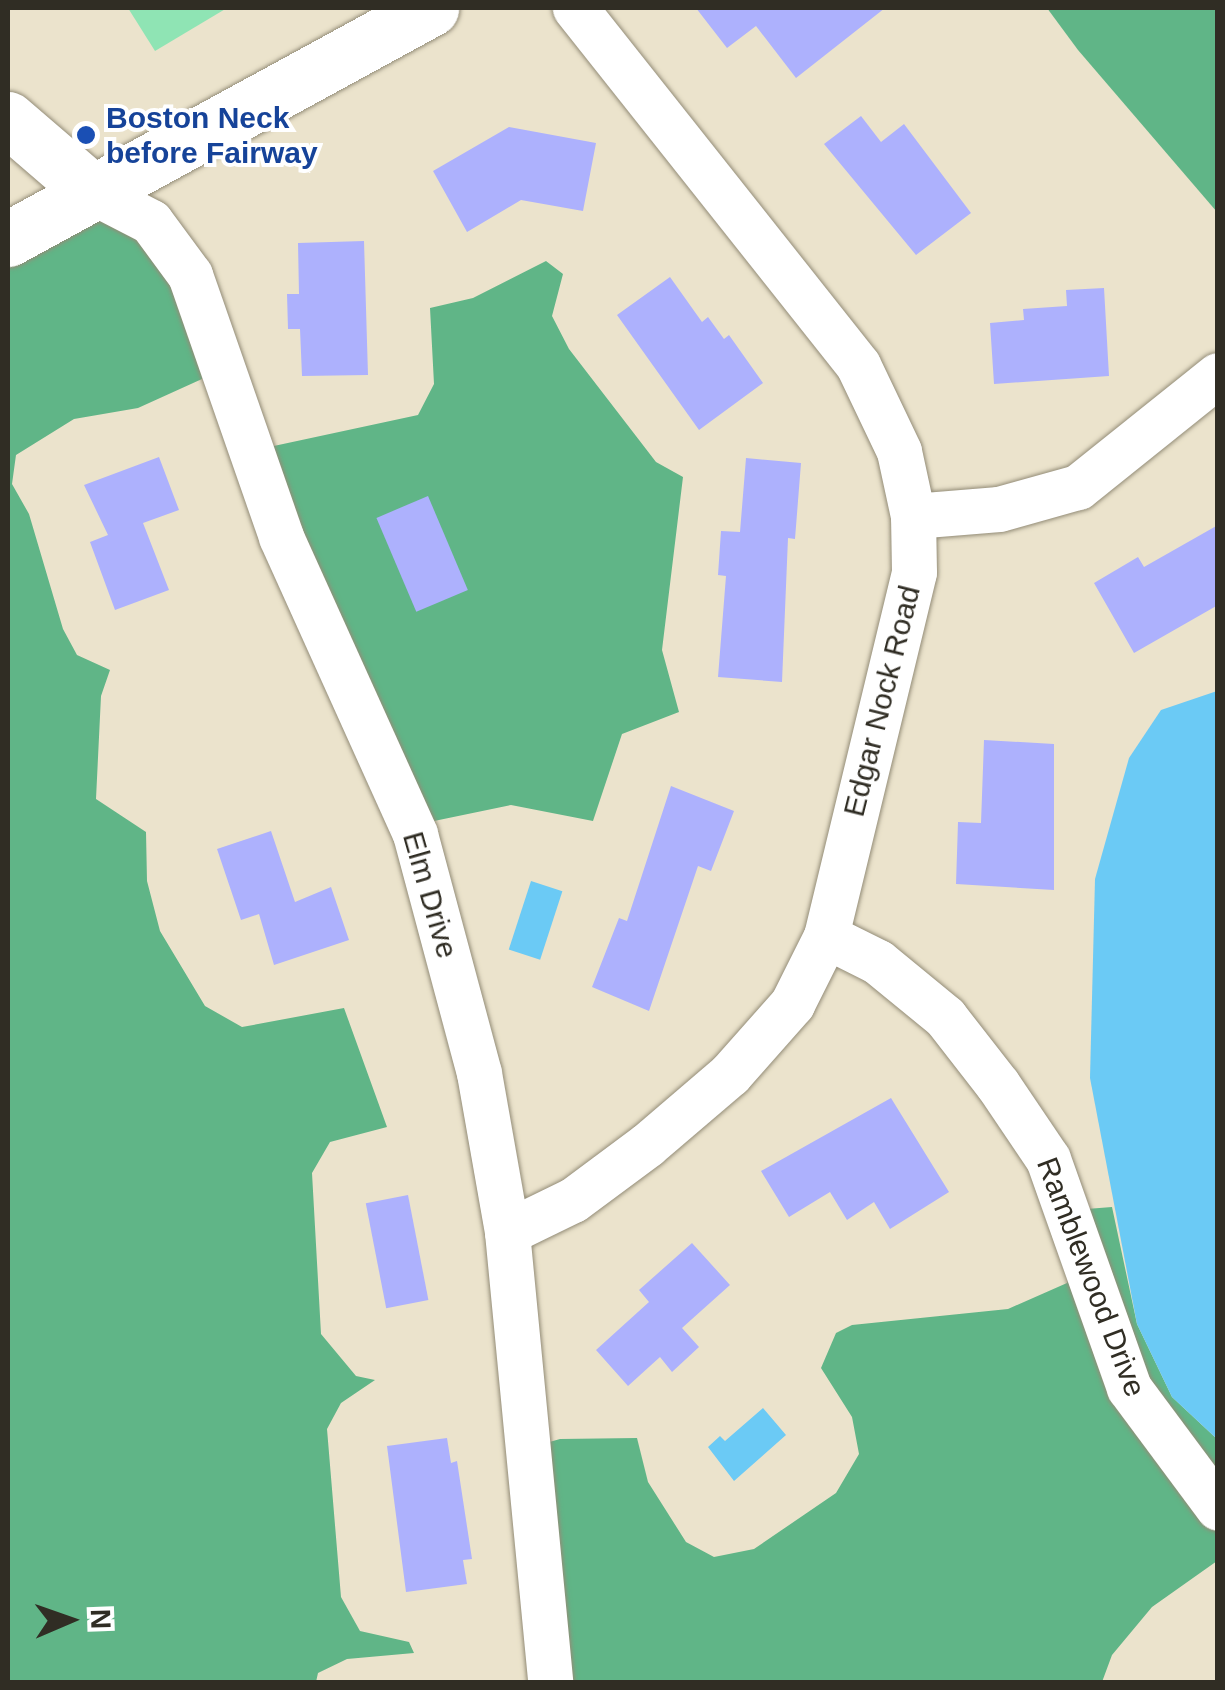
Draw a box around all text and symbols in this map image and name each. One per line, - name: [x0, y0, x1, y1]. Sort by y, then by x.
- place label: Boston Neck before Fairway: [106, 100, 318, 170]
- marker: Boston Neck before Fairway: [75, 124, 97, 146]
- street label: Edgar Nock Road: [836, 582, 928, 820]
- street label: Elm Drive: [395, 828, 465, 962]
- street label: Ramblewood Drive: [1029, 1152, 1153, 1402]
- north arrow: [20, 1570, 120, 1670]
- text: N: [85, 1608, 116, 1630]

